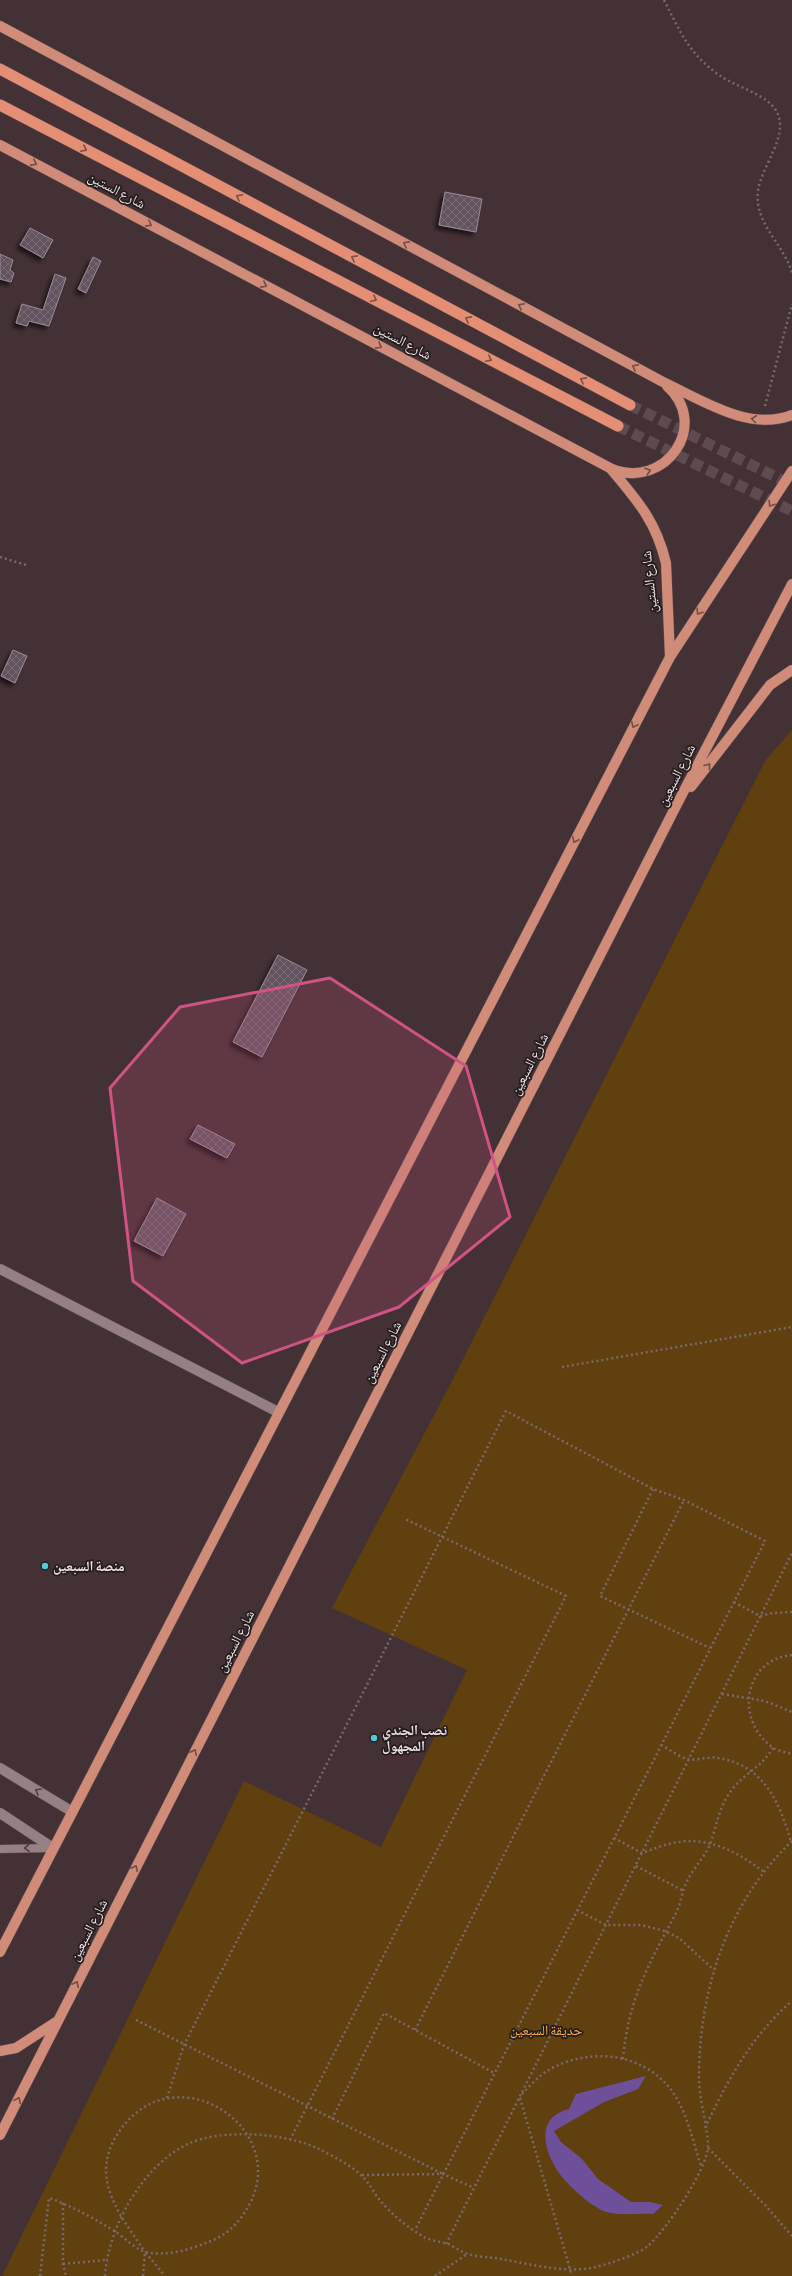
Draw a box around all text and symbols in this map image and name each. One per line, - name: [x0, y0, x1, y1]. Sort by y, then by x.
- one-way arrow: [80, 144, 88, 152]
- one-way arrow: [30, 158, 38, 166]
- street label: شارع الستين: [85, 168, 148, 213]
- one-way arrow: [236, 194, 243, 201]
- one-way arrow: [145, 219, 153, 227]
- one-way arrow: [403, 242, 410, 249]
- one-way arrow: [351, 255, 358, 263]
- one-way arrow: [260, 280, 267, 287]
- one-way arrow: [369, 294, 377, 302]
- one-way arrow: [517, 303, 525, 311]
- one-way arrow: [465, 316, 473, 324]
- street label: شارع الستين: [371, 319, 434, 364]
- one-way arrow: [375, 341, 382, 348]
- one-way arrow: [485, 354, 492, 362]
- one-way arrow: [632, 365, 639, 372]
- one-way arrow: [580, 378, 587, 385]
- one-way arrow: [751, 415, 757, 424]
- one-way arrow: [644, 467, 651, 476]
- one-way arrow: [768, 500, 775, 507]
- street label: شارع الستين: [638, 550, 662, 614]
- one-way arrow: [696, 608, 704, 615]
- one-way arrow: [632, 721, 639, 728]
- street label: شارع السبعين: [654, 741, 700, 809]
- one-way arrow: [703, 764, 710, 771]
- one-way arrow: [572, 836, 579, 844]
- street label: شارع السبعين: [507, 1030, 553, 1098]
- street label: شارع السبعين: [360, 1318, 406, 1386]
- place label: منصة السبعين: [53, 1558, 125, 1575]
- marker: منصة السبعين: [40, 1561, 50, 1571]
- street label: شارع السبعين: [213, 1607, 259, 1675]
- place label: نصب الجندي المجهول: [382, 1722, 447, 1755]
- marker: نصب الجندي المجهول: [369, 1733, 379, 1743]
- one-way arrow: [189, 1749, 197, 1757]
- one-way arrow: [35, 1789, 42, 1796]
- one-way arrow: [24, 1844, 30, 1852]
- one-way arrow: [130, 1865, 138, 1873]
- street label: شارع السبعين: [66, 1896, 112, 1964]
- one-way arrow: [71, 1981, 79, 1988]
- park label: حديقة السبعين: [510, 2022, 582, 2039]
- one-way arrow: [13, 2097, 20, 2104]

